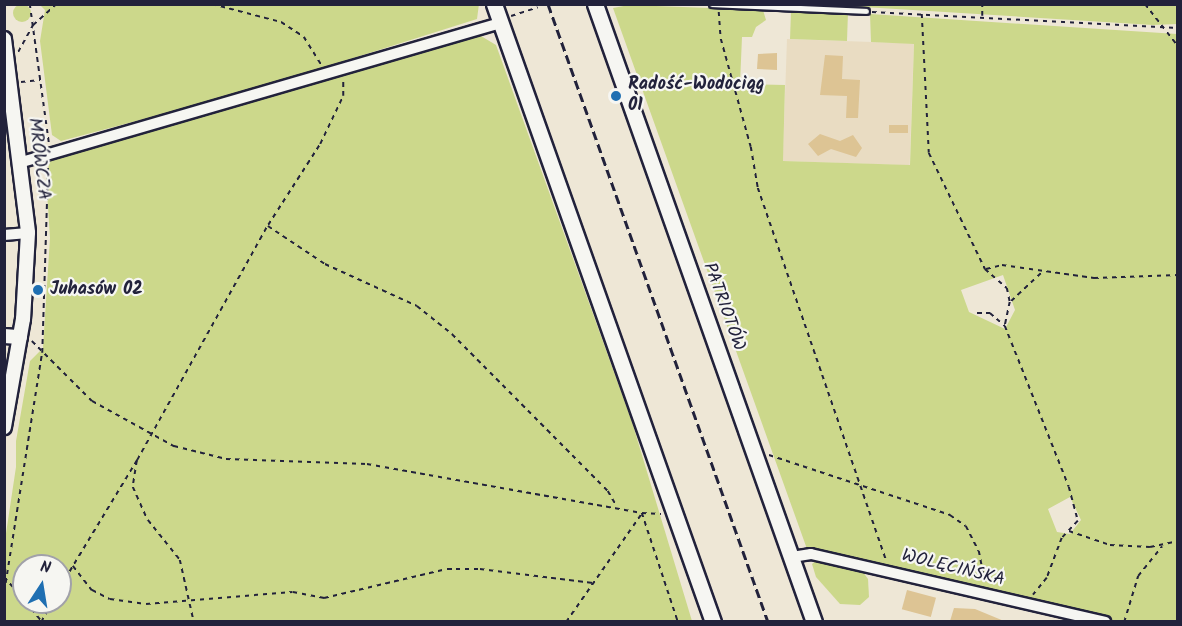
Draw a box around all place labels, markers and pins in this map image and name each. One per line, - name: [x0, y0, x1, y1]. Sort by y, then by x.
- place label: Radość-Wodociąg 01: [628, 75, 764, 118]
- marker: Radość-Wodociąg 01: [609, 89, 623, 103]
- place label: Juhasów 02: [50, 279, 143, 301]
- marker: Juhasów 02: [31, 283, 45, 297]

